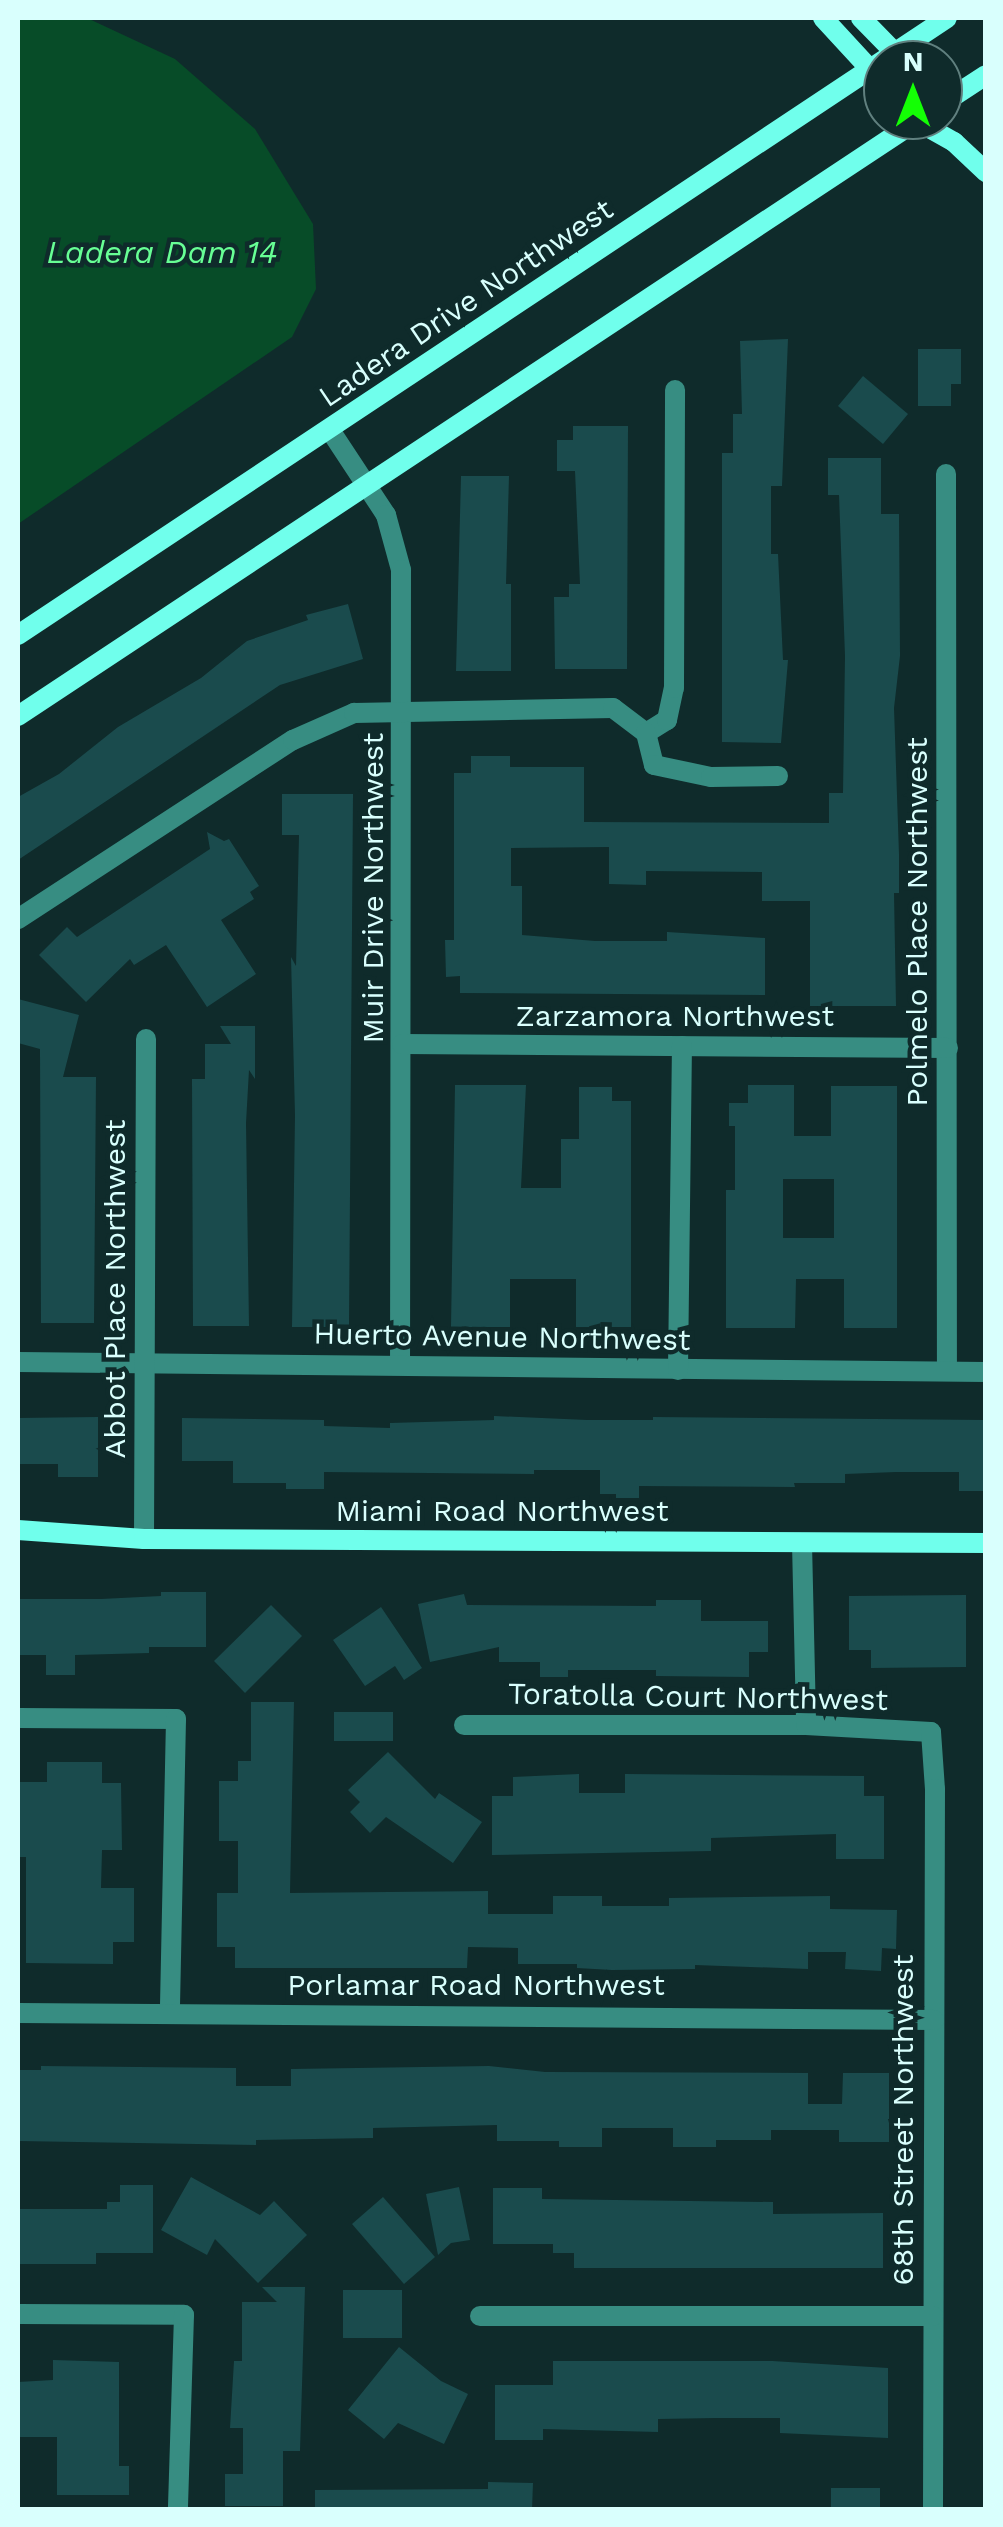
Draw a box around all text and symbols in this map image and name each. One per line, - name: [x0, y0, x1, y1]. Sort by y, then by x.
- north arrow: [863, 40, 963, 140]
- text: N: [903, 45, 923, 78]
- street label: Ladera Drive Northwest: [312, 191, 620, 415]
- water label: Ladera Dam 14: [46, 233, 278, 271]
- street label: Muir Drive Northwest: [355, 732, 391, 1044]
- street label: Polmelo Place Northwest: [899, 737, 935, 1107]
- street label: Zarzamora Northwest: [515, 998, 835, 1034]
- street label: Abbot Place Northwest: [97, 1119, 133, 1459]
- street label: Huerto Avenue Northwest: [313, 1316, 691, 1358]
- street label: Miami Road Northwest: [335, 1493, 669, 1529]
- street label: Toratolla Court Northwest: [507, 1676, 889, 1718]
- street label: 68th Street Northwest: [885, 1955, 921, 2285]
- street label: Porlamar Road Northwest: [287, 1967, 665, 2003]

